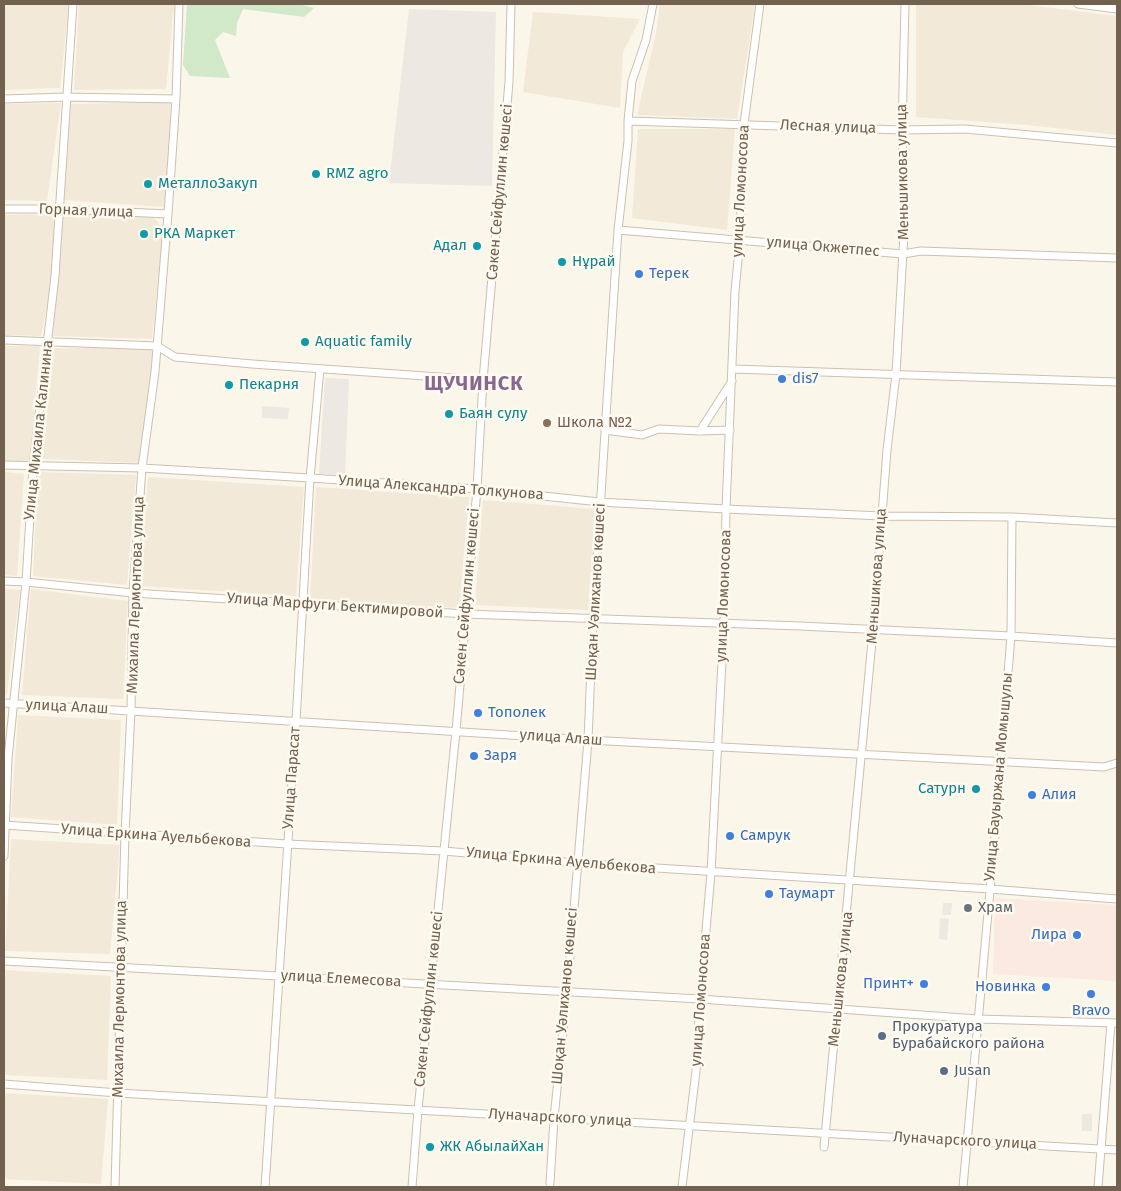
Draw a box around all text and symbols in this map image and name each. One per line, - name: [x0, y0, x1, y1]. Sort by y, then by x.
- street label: Сәкен Сейфуллин көшесі: [483, 103, 517, 281]
- street label: Меньшикова улица: [893, 104, 913, 240]
- street label: Лесная улица: [780, 116, 876, 138]
- street label: улица Ломоносова: [729, 124, 753, 258]
- place label: RMZ agro: [326, 165, 388, 183]
- marker: RMZ agro: [310, 168, 322, 180]
- place label: МеталлоЗакуп: [158, 175, 258, 193]
- marker: МеталлоЗакуп: [142, 178, 154, 190]
- street label: Горная улица: [38, 200, 134, 222]
- place label: РКА Маркет: [154, 225, 235, 243]
- marker: РКА Маркет: [138, 228, 150, 240]
- street label: улица Окжетпес: [766, 233, 880, 261]
- place label: Адал: [433, 237, 467, 255]
- marker: Адал: [471, 240, 483, 252]
- place label: Нұрай: [572, 253, 615, 271]
- marker: Нұрай: [556, 256, 568, 268]
- place label: Терек: [649, 265, 689, 283]
- marker: Терек: [633, 268, 645, 280]
- place label: Aquatic family: [315, 333, 412, 351]
- marker: Aquatic family: [299, 336, 311, 348]
- street label: Улица Михаила Калинина: [21, 339, 57, 521]
- place label: dis7: [792, 370, 818, 388]
- district label: ЩУЧИНСК: [423, 372, 525, 396]
- marker: dis7: [776, 373, 788, 385]
- place label: Пекарня: [239, 376, 299, 394]
- marker: Пекарня: [223, 379, 235, 391]
- place label: Баян сулу: [459, 405, 527, 423]
- marker: Баян сулу: [443, 408, 455, 420]
- place label: Школа №2: [557, 414, 632, 432]
- marker: Школа №2: [541, 417, 553, 429]
- street label: Улица Александра Толкунова: [338, 472, 544, 504]
- street label: Михаила Лермонтова улица: [124, 496, 148, 694]
- street label: Шоқан Уәлиханов көшесі: [582, 503, 610, 681]
- street label: Сәкен Сейфуллин көшесі: [450, 507, 484, 685]
- street label: Меньшикова улица: [863, 508, 891, 644]
- street label: улица Ломоносова: [713, 529, 735, 663]
- street label: Улица Марфуги Бектимировой: [226, 589, 444, 623]
- street label: Улица Бауыржана Момышулы: [981, 672, 1017, 882]
- street label: улица Алаш: [25, 696, 109, 718]
- place label: Тополек: [488, 704, 546, 722]
- marker: Тополек: [472, 707, 484, 719]
- street label: Улица Парасат: [279, 726, 305, 830]
- street label: улица Алаш: [519, 726, 603, 750]
- place label: Заря: [484, 747, 517, 765]
- marker: Заря: [468, 750, 480, 762]
- place label: Сатурн: [918, 780, 966, 798]
- marker: Сатурн: [970, 783, 982, 795]
- place label: Алия: [1042, 786, 1076, 804]
- marker: Алия: [1026, 789, 1038, 801]
- street label: Улица Еркина Ауельбекова: [60, 820, 252, 852]
- place label: Самрук: [740, 827, 790, 845]
- marker: Самрук: [724, 830, 736, 842]
- street label: Улица Еркина Ауельбекова: [465, 844, 657, 878]
- place label: Таумарт: [779, 885, 835, 903]
- marker: Таумарт: [763, 888, 775, 900]
- place label: Храм: [978, 899, 1013, 917]
- street label: Михаила Лермонтова улица: [109, 900, 131, 1098]
- marker: Храм: [962, 902, 974, 914]
- street label: Шоқан Уәлиханов көшесі: [548, 907, 582, 1085]
- street label: Сәкен Сейфуллин көшесі: [411, 910, 447, 1088]
- street label: Меньшикова улица: [825, 910, 857, 1048]
- place label: Лира: [1031, 926, 1067, 944]
- marker: Лира: [1071, 929, 1083, 941]
- street label: улица Ломоносова: [687, 933, 715, 1067]
- street label: улица Елемесова: [280, 967, 402, 991]
- place label: Принт+: [863, 975, 914, 993]
- marker: Принт+: [918, 978, 930, 990]
- place label: Новинка: [975, 978, 1036, 996]
- marker: Новинка: [1040, 981, 1052, 993]
- marker: Bravo: [1085, 988, 1097, 1000]
- place label: Bravo: [1072, 1002, 1110, 1020]
- place label: Прокуратура Бурабайского района: [892, 1018, 1045, 1053]
- marker: Прокуратура Бурабайского района: [876, 1030, 888, 1042]
- place label: Jusan: [954, 1062, 991, 1080]
- marker: Jusan: [938, 1065, 950, 1077]
- street label: Луначарского улица: [488, 1105, 632, 1131]
- street label: Луначарского улица: [893, 1128, 1037, 1154]
- place label: ЖК АбылайХан: [440, 1138, 544, 1156]
- marker: ЖК АбылайХан: [424, 1141, 436, 1153]

